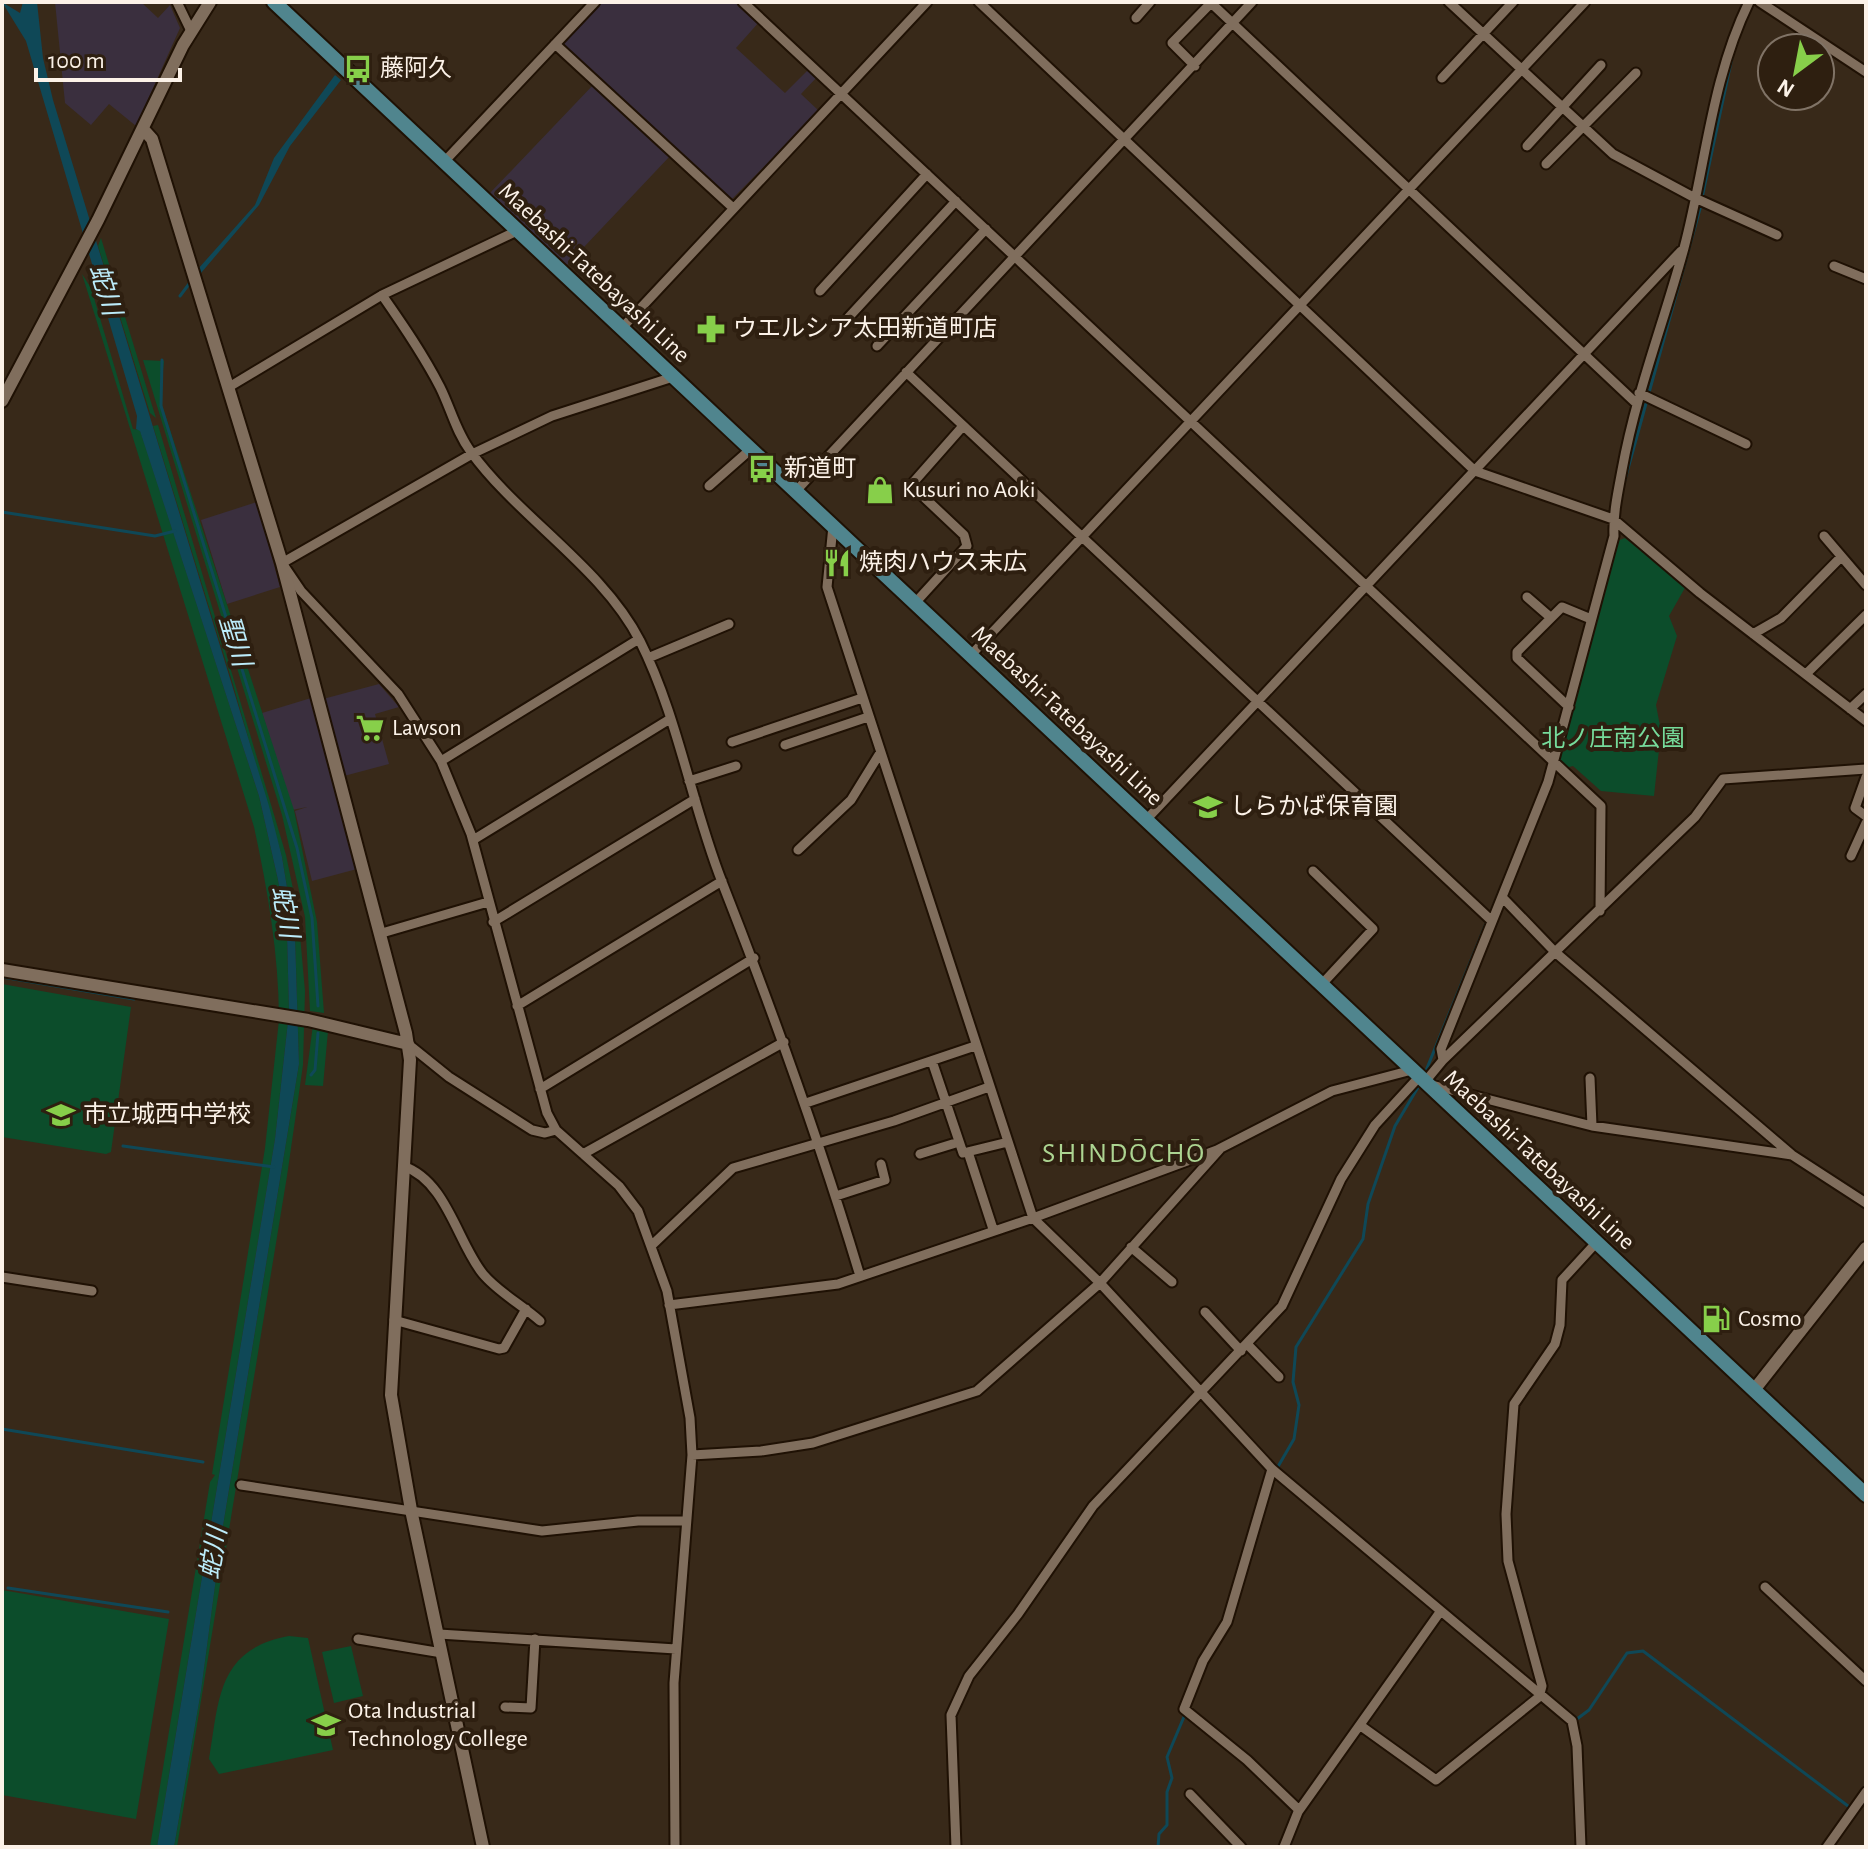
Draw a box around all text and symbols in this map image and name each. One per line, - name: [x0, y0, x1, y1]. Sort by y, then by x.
- scale bar: [36, 32, 180, 82]
- north arrow: [1756, 32, 1836, 112]
- text: 100 m: [48, 49, 105, 73]
- bus stop icon: 藤阿久: [343, 54, 373, 84]
- place label: 藤阿久: [380, 55, 452, 81]
- text: N: [1774, 75, 1798, 101]
- street label: Maebashi-Tatebayashi Line: [494, 179, 694, 367]
- water label: 蛇川: [85, 261, 127, 322]
- pharmacy icon: ウエルシア太田新道町店: [696, 314, 726, 344]
- place label: ウエルシア太田新道町店: [733, 315, 997, 341]
- bus stop icon: 新道町: [747, 454, 777, 484]
- place label: 新道町: [784, 455, 856, 481]
- shop icon: Kusuri no Aoki: [865, 475, 895, 505]
- place label: Kusuri no Aoki: [902, 478, 1036, 502]
- restaurant icon: 焼肉ハウス末広: [822, 548, 852, 578]
- place label: 焼肉ハウス末広: [859, 549, 1027, 575]
- water label: 聖川: [215, 612, 256, 673]
- street label: Maebashi-Tatebayashi Line: [967, 622, 1167, 810]
- supermarket icon: Lawson: [355, 713, 385, 743]
- place label: Lawson: [392, 716, 462, 740]
- park label: 北ノ庄南公園: [1541, 725, 1685, 751]
- school or university icon: しらかば保育園: [1193, 792, 1223, 822]
- place label: しらかば保育園: [1230, 793, 1398, 819]
- water label: 蛇川: [268, 884, 304, 943]
- street label: Maebashi-Tatebayashi Line: [1439, 1066, 1639, 1254]
- school or university icon: 市立城西中学校: [46, 1100, 76, 1130]
- place label: 市立城西中学校: [83, 1101, 251, 1127]
- district label: SHINDŌCHŌ: [1042, 1138, 1206, 1168]
- fuel station icon: Cosmo: [1701, 1304, 1731, 1334]
- place label: Cosmo: [1738, 1307, 1802, 1331]
- water label: 蛇川: [196, 1522, 231, 1581]
- place label: Ota Industrial Technology College: [348, 1699, 528, 1751]
- school or university icon: Ota Industrial Technology College: [311, 1710, 341, 1740]

